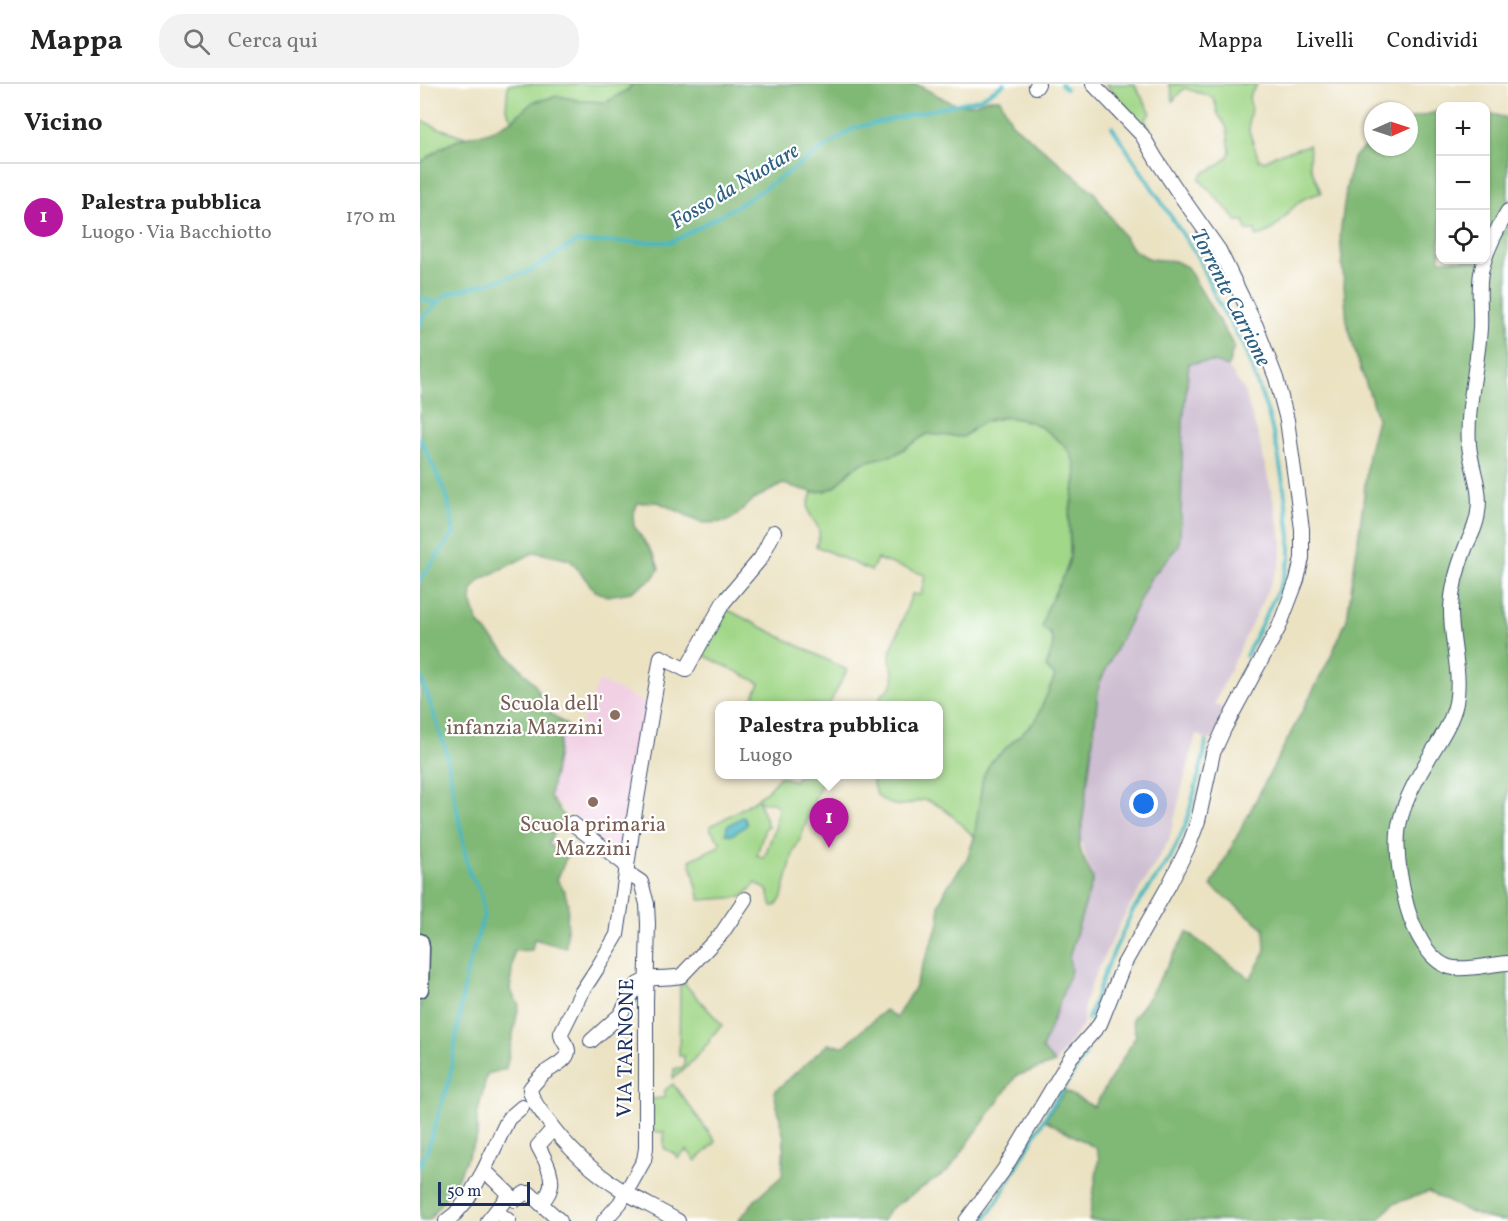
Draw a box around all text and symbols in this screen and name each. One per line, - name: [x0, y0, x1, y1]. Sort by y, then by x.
- search box: [159, 14, 579, 68]
- text: Mappa: [30, 22, 123, 61]
- icon: search: [180, 25, 213, 58]
- text: Cerca qui: [228, 26, 318, 57]
- text: Mappa: [1198, 27, 1263, 56]
- text: Livelli: [1296, 27, 1354, 56]
- text: Condividi: [1387, 27, 1478, 56]
- north arrow: [1364, 102, 1418, 156]
- map controls: [1436, 102, 1490, 264]
- button: +: [1436, 102, 1490, 156]
- text: Vicino: [24, 105, 103, 141]
- water label: Fosso da Nuotare: [665, 136, 806, 238]
- button: −: [1436, 156, 1490, 210]
- text: Palestra pubblica: [81, 188, 262, 219]
- text: 1: [39, 203, 48, 231]
- text: 170 m: [346, 203, 396, 231]
- button: locate: [1436, 210, 1490, 264]
- text: Luogo · Via Bacchiotto: [81, 219, 272, 247]
- water label: Torrente Carrione: [1182, 224, 1278, 372]
- place label: Scuola dell' infanzia Mazzini: [446, 690, 603, 743]
- popup: [715, 701, 943, 779]
- marker: Scuola dell' infanzia Mazzini: [608, 708, 622, 722]
- text: Palestra pubblica: [739, 711, 919, 742]
- text: Luogo: [739, 742, 793, 770]
- your location: [1129, 789, 1158, 818]
- marker: Scuola primaria Mazzini: [586, 795, 600, 809]
- pin: 1: [810, 798, 848, 848]
- place label: Scuola primaria Mazzini: [520, 811, 666, 864]
- street label: VIA TARNONE: [611, 978, 642, 1118]
- scale bar: [438, 1179, 530, 1206]
- text: 50 m: [447, 1181, 481, 1203]

